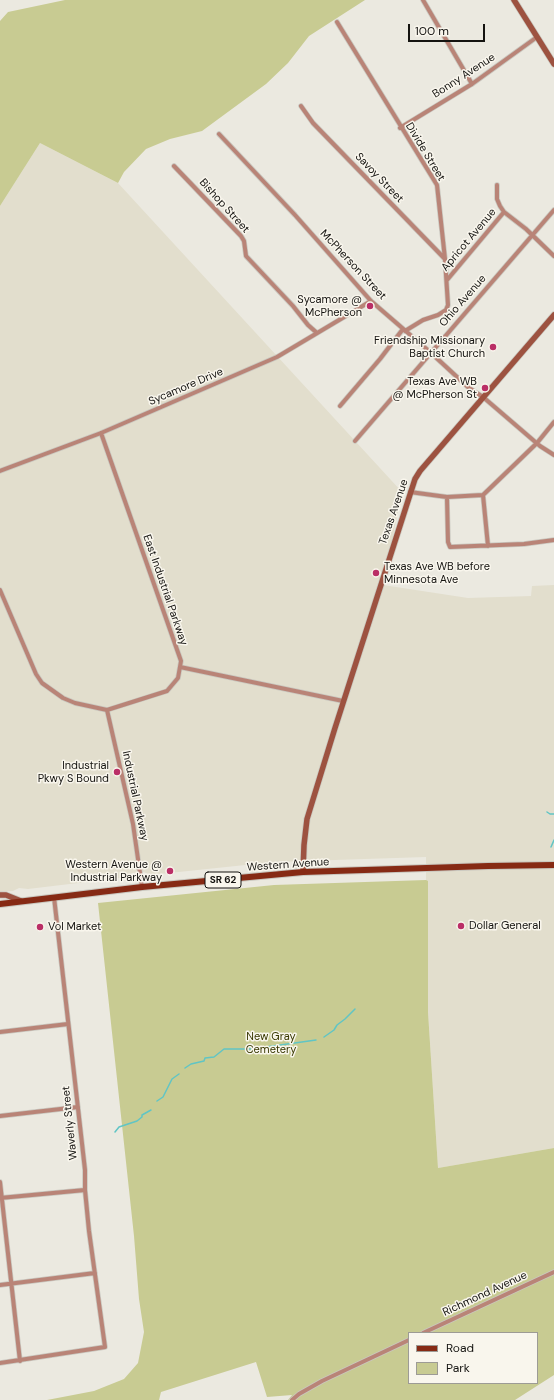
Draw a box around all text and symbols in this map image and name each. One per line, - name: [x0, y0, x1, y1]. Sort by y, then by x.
- scale bar: [410, 16, 487, 42]
- text: 100 m: [415, 23, 449, 39]
- street label: Bonny Avenue: [430, 51, 498, 101]
- street label: Divide Street: [402, 120, 448, 184]
- street label: Savoy Street: [352, 150, 406, 206]
- street label: Bishop Street: [196, 176, 252, 236]
- street label: Apricot Avenue: [439, 206, 499, 274]
- street label: McPherson Street: [317, 227, 389, 303]
- street label: Ohio Avenue: [437, 272, 489, 330]
- place label: Sycamore @ McPherson: [297, 293, 362, 319]
- marker: Sycamore @ McPherson: [365, 301, 375, 311]
- place label: Friendship Missionary Baptist Church: [374, 334, 485, 360]
- marker: Friendship Missionary Baptist Church: [488, 342, 498, 352]
- street label: Sycamore Drive: [147, 365, 225, 409]
- place label: Texas Ave WB @ McPherson St: [392, 375, 477, 401]
- marker: Texas Ave WB @ McPherson St: [480, 383, 490, 393]
- street label: Texas Avenue: [377, 478, 411, 546]
- street label: East Industrial Parkway: [140, 533, 190, 647]
- place label: Texas Ave WB before Minnesota Ave: [384, 560, 490, 586]
- marker: Texas Ave WB before Minnesota Ave: [371, 568, 381, 578]
- street label: Industrial Parkway: [119, 750, 151, 842]
- place label: Industrial Pkwy S Bound: [38, 759, 109, 785]
- marker: Industrial Pkwy S Bound: [112, 767, 122, 777]
- street label: Western Avenue: [246, 856, 330, 874]
- place label: Western Avenue @ Industrial Parkway: [65, 858, 162, 884]
- marker: Western Avenue @ Industrial Parkway: [165, 866, 175, 876]
- road number: SR 62: [205, 872, 241, 888]
- place label: Dollar General: [469, 919, 541, 933]
- place label: Vol Market: [48, 920, 101, 934]
- marker: Dollar General: [456, 921, 466, 931]
- marker: Vol Market: [35, 922, 45, 932]
- park label: New Gray Cemetery: [246, 1030, 296, 1056]
- street label: Waverly Street: [60, 1085, 80, 1161]
- street label: Richmond Avenue: [441, 1269, 529, 1319]
- legend: [408, 1332, 538, 1384]
- text: Road: [446, 1340, 474, 1356]
- text: Park: [446, 1360, 470, 1376]

